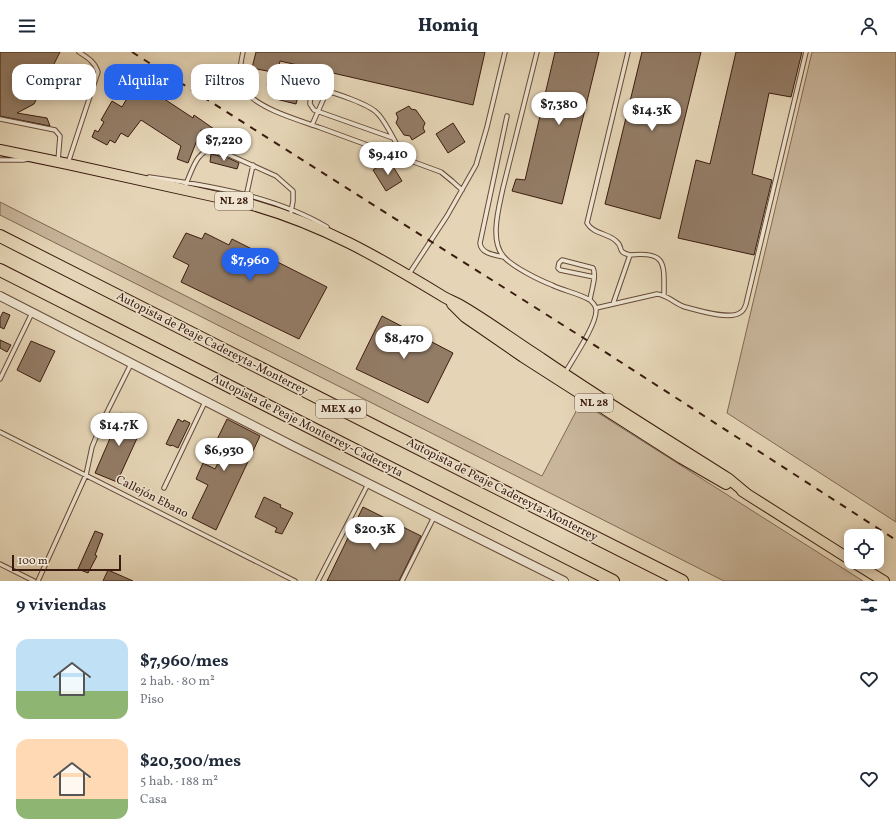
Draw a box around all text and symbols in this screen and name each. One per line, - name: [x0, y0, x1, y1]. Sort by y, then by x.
- text: Homiq: [418, 14, 478, 39]
- icon: menu: [16, 15, 38, 37]
- icon: person: [858, 15, 880, 37]
- chip: Comprar: [12, 64, 96, 100]
- chip: Alquilar: [104, 64, 183, 100]
- chip: Filtros: [191, 64, 259, 100]
- chip: Nuevo: [267, 64, 334, 100]
- pin: $7,380: [526, 92, 592, 126]
- text: $7,380: [540, 96, 578, 114]
- pin: $14.3K: [619, 98, 685, 132]
- text: $14.3K: [632, 102, 672, 120]
- pin: $7,220: [191, 128, 257, 162]
- text: $7,220: [205, 132, 243, 150]
- pin: $9,410: [355, 142, 421, 176]
- text: $9,410: [368, 146, 408, 164]
- road number: NL 28: [215, 192, 253, 210]
- pin: $7,960: [217, 248, 283, 282]
- text: $7,960: [231, 252, 269, 270]
- street label: Autopista de Peaje Cadereyta-Monterrey: [113, 288, 311, 400]
- pin: $8,470: [371, 326, 437, 360]
- text: $8,470: [384, 330, 424, 348]
- street label: Autopista de Peaje Monterrey-Cadereyta: [208, 370, 406, 482]
- road number: NL 28: [575, 394, 613, 412]
- road number: MEX 40: [316, 400, 366, 418]
- pin: $14.7K: [86, 413, 152, 447]
- text: $14.7K: [99, 417, 139, 435]
- street label: Autopista de Peaje Cadereyta-Monterrey: [403, 434, 601, 546]
- pin: $6,930: [191, 438, 257, 472]
- text: $6,930: [204, 442, 244, 460]
- street label: Callejón Ebano: [113, 472, 191, 522]
- pin: $20.3K: [342, 517, 408, 551]
- text: $20.3K: [354, 521, 396, 539]
- map controls: [844, 529, 884, 569]
- button: locate: [844, 529, 884, 569]
- scale bar: [12, 553, 121, 572]
- text: 100 m: [18, 554, 48, 569]
- text: 9 viviendas: [16, 594, 106, 617]
- icon: filters: [858, 594, 880, 616]
- text: $7,960/mes: [140, 650, 229, 673]
- icon: home: [48, 655, 96, 703]
- icon: heart: [858, 668, 880, 690]
- text: 2 hab. · 80 m²: [140, 673, 215, 691]
- text: Piso: [140, 691, 164, 709]
- text: $20,300/mes: [140, 750, 241, 773]
- icon: home: [48, 755, 96, 803]
- icon: heart: [858, 768, 880, 790]
- text: 5 hab. · 188 m²: [140, 773, 218, 791]
- text: Casa: [140, 791, 167, 809]

